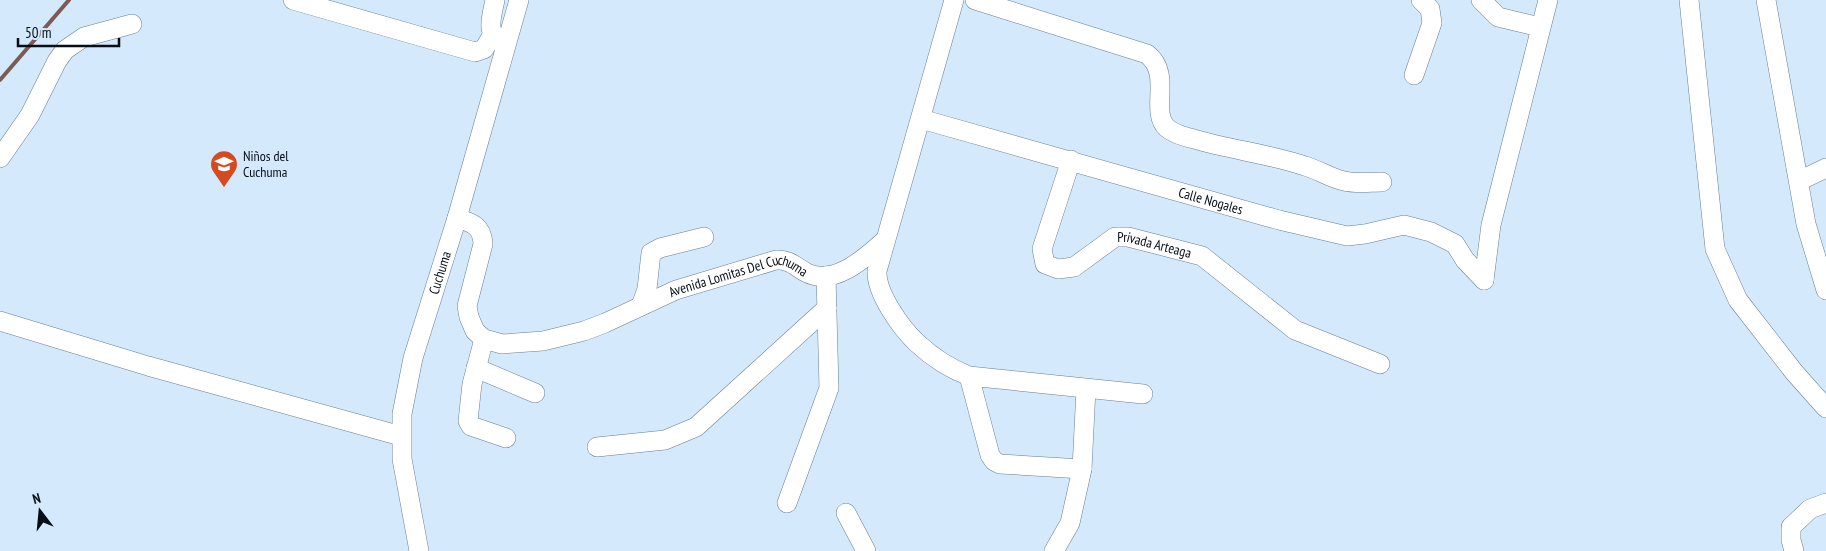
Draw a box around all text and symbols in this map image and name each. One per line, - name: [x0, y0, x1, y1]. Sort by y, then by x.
- scale bar: [18, 15, 119, 47]
- text: 50 m: [25, 23, 51, 42]
- place label: Niños del Cuchuma: [243, 147, 289, 181]
- school or university icon: Niños del Cuchuma: [209, 149, 239, 188]
- street label: Calle Nogales: [1176, 183, 1245, 218]
- street label: Privada Arteaga: [1117, 228, 1193, 262]
- street label: Cuchuma: [425, 249, 455, 297]
- street label: Avenida Lomitas Del Cuchuma: [666, 251, 811, 301]
- north arrow: [15, 486, 65, 536]
- text: N: [30, 489, 43, 508]

